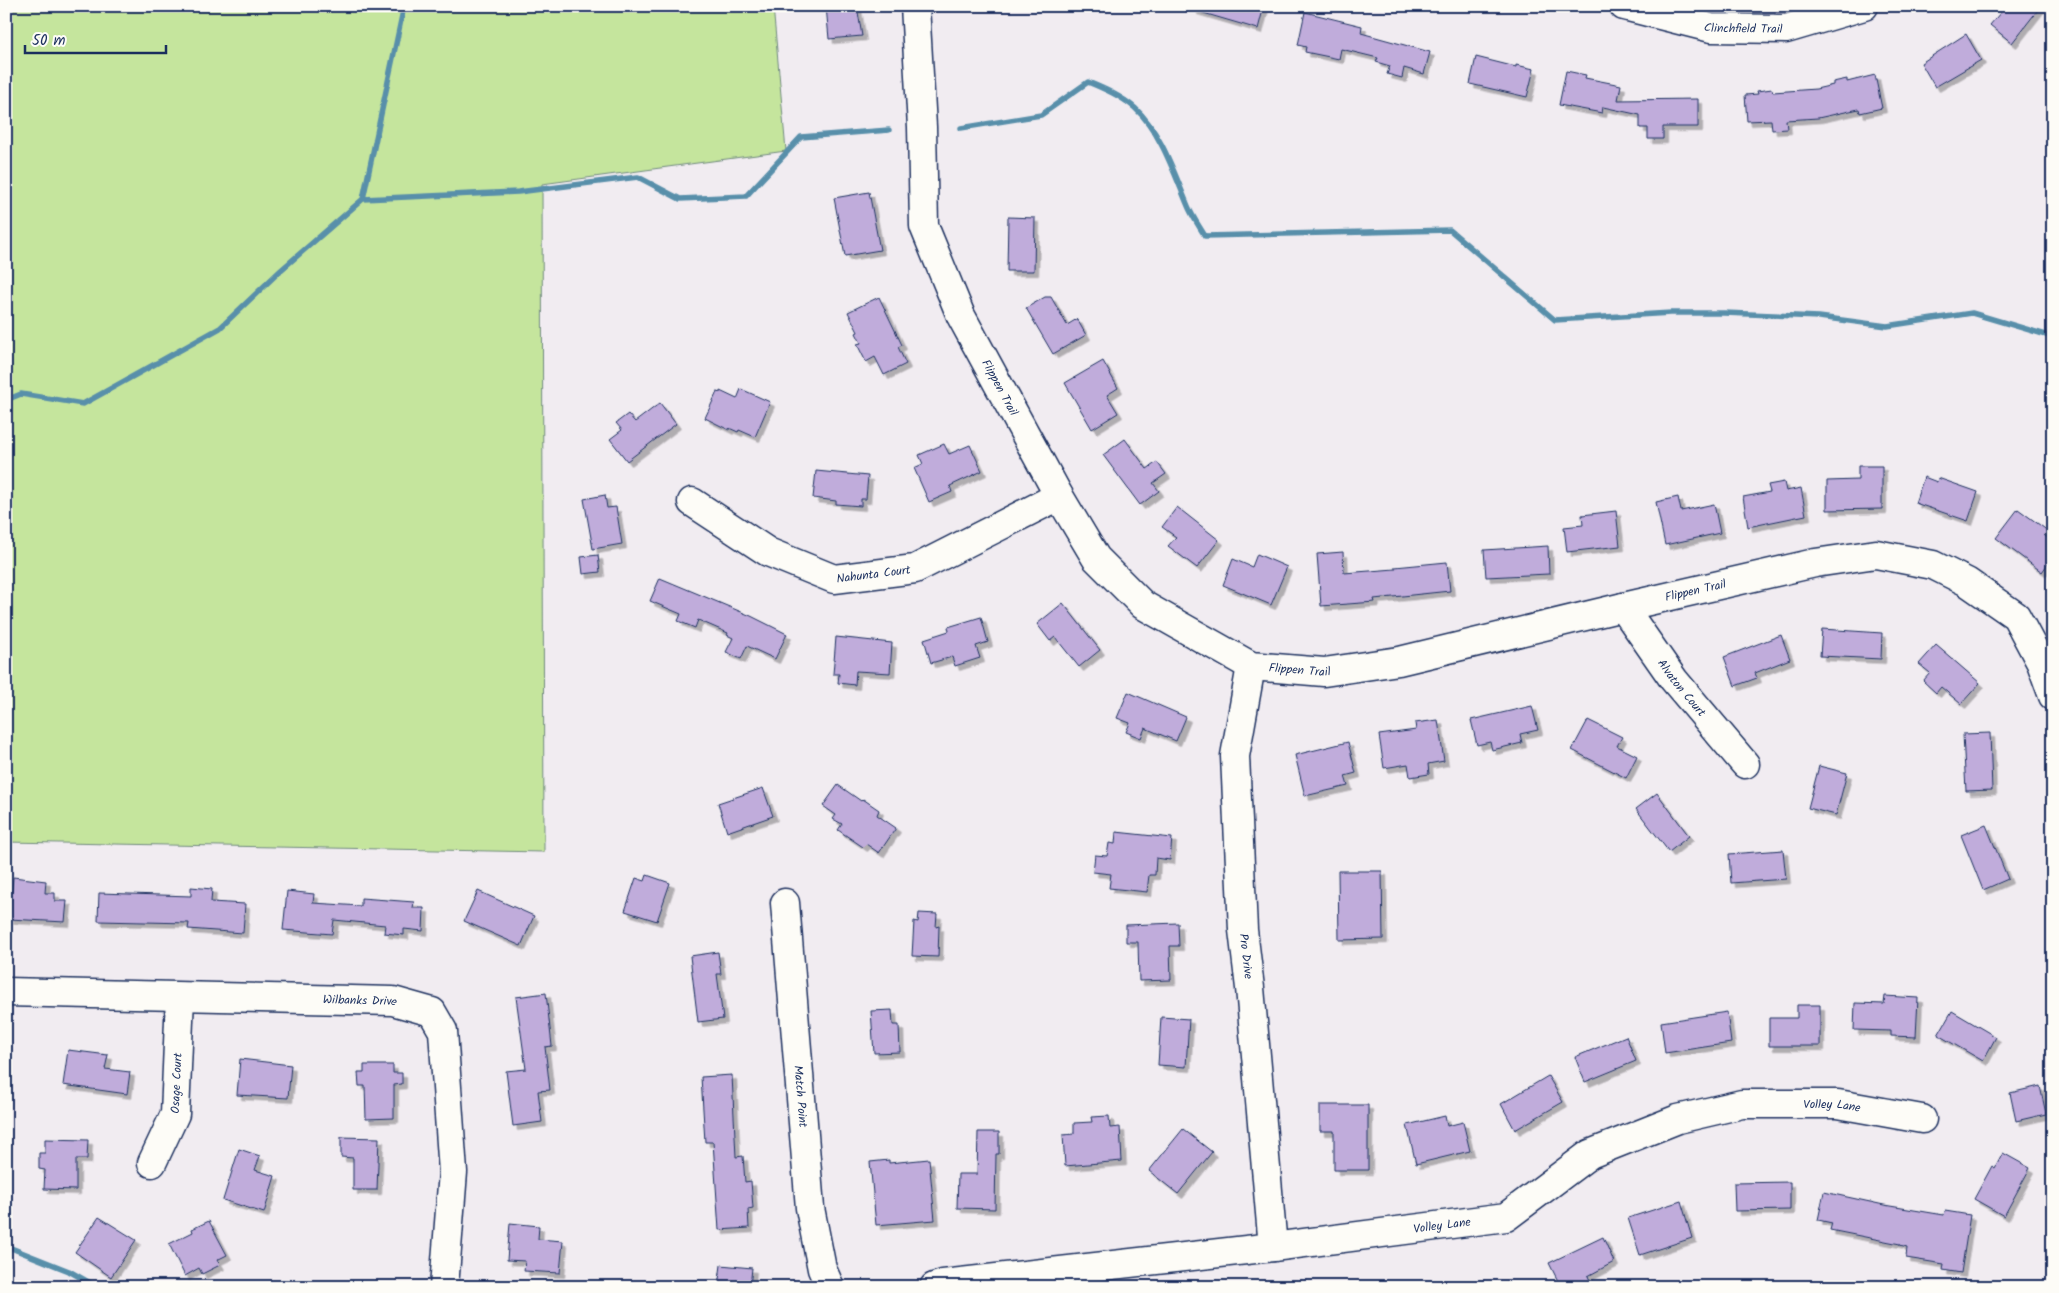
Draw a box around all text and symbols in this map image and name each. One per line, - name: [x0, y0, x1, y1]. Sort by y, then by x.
- street label: Clinchfield Trail: [1702, 17, 1783, 38]
- scale bar: [25, 22, 166, 54]
- text: 50 m: [32, 29, 66, 53]
- street label: Flippen Trail: [977, 356, 1023, 419]
- street label: Nahunta Court: [835, 560, 912, 588]
- street label: Flippen Trail: [1663, 574, 1728, 607]
- street label: Alvaton Court: [1653, 655, 1711, 721]
- street label: Flippen Trail: [1268, 658, 1332, 682]
- street label: Pro Drive: [1234, 932, 1258, 981]
- street label: Wilbanks Drive: [323, 990, 400, 1011]
- street label: Osage Court: [166, 1052, 187, 1114]
- street label: Match Point: [789, 1065, 813, 1128]
- street label: Volley Lane: [1803, 1094, 1863, 1117]
- street label: Volley Lane: [1412, 1212, 1472, 1238]

